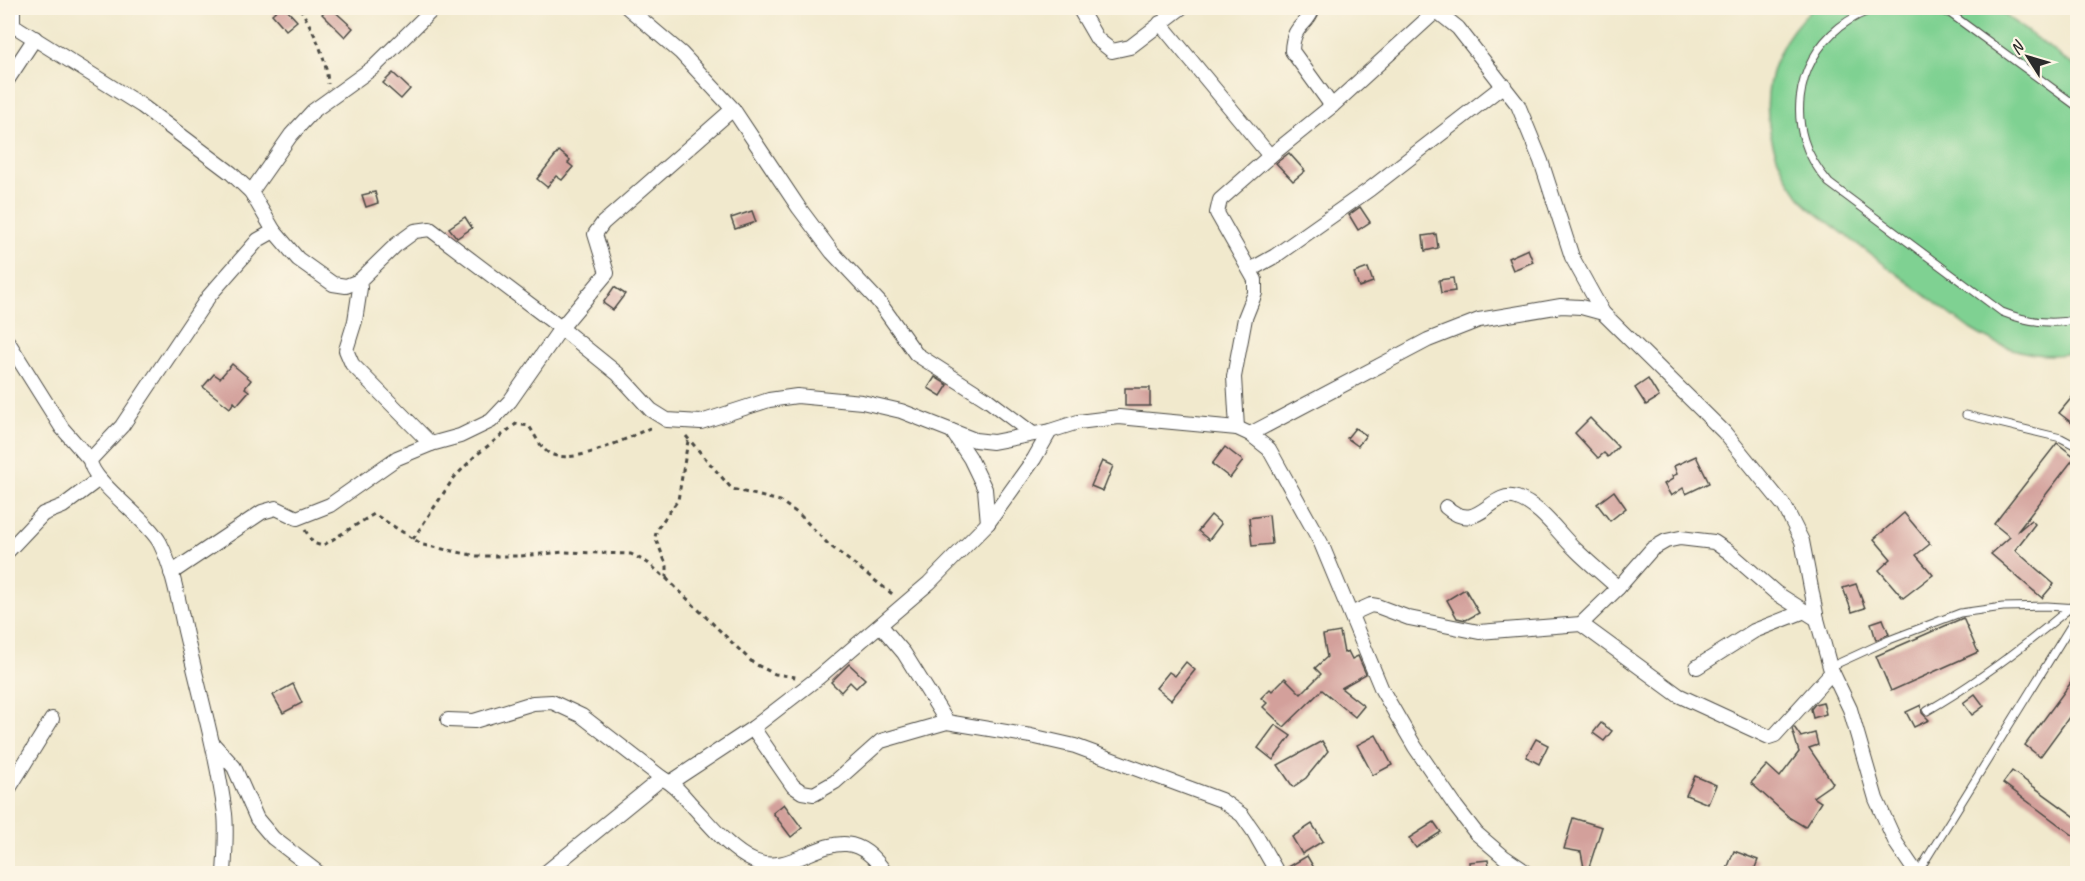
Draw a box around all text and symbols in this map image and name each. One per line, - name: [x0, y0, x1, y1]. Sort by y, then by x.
- north arrow: [1998, 27, 2058, 87]
- text: N: [2006, 36, 2030, 59]

